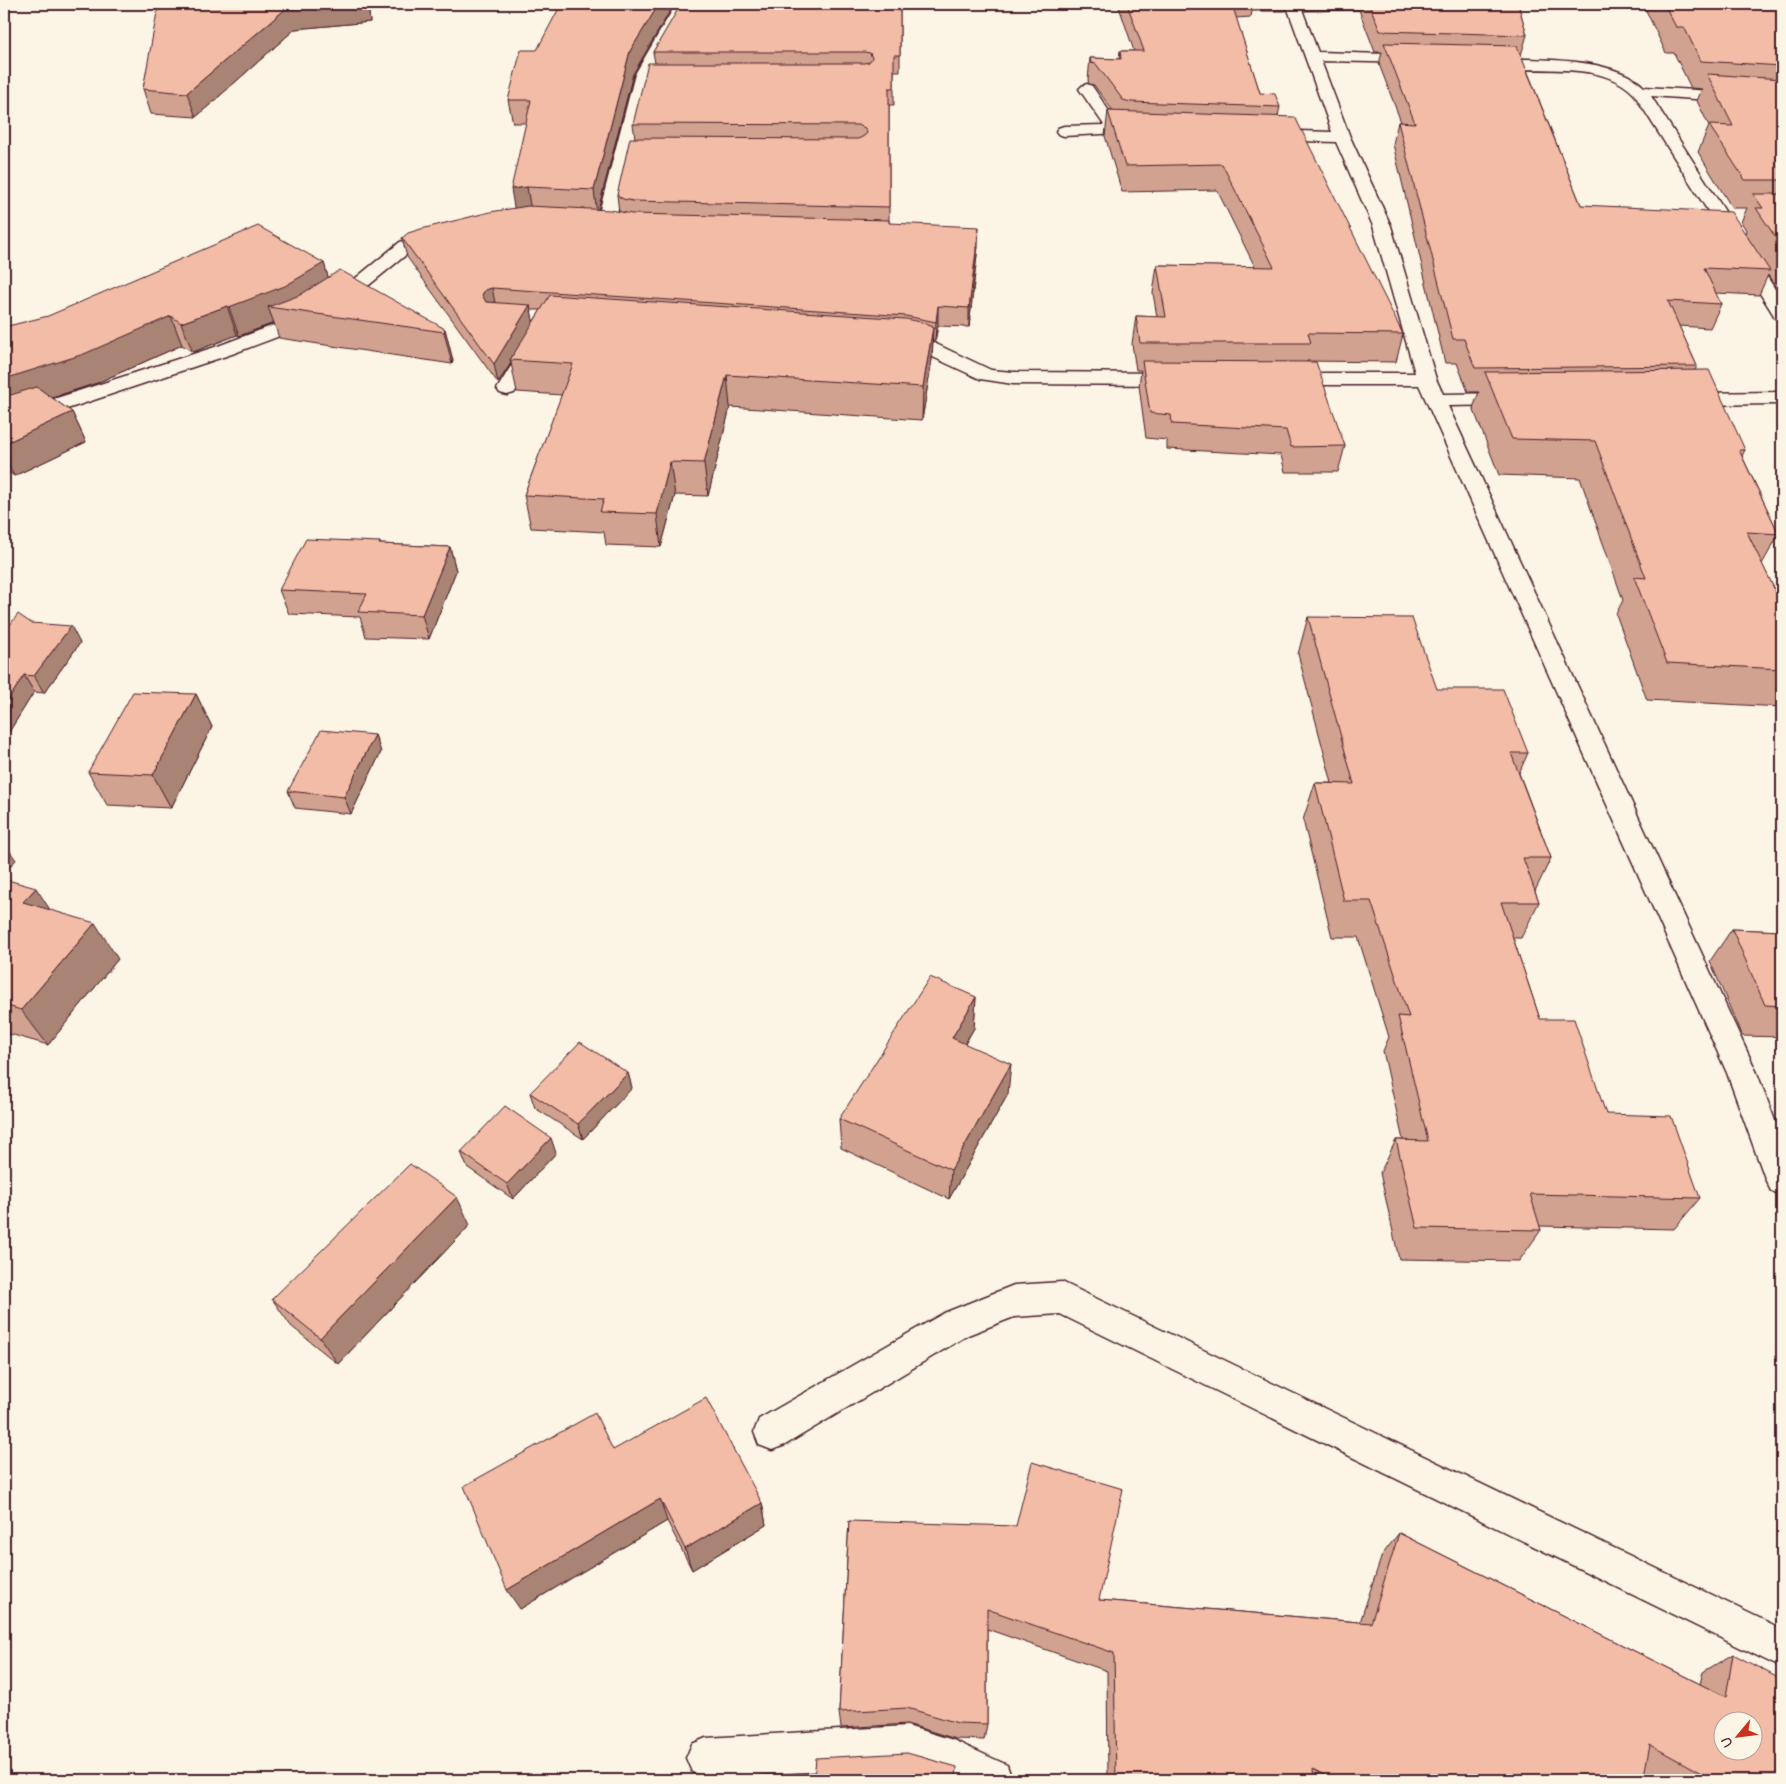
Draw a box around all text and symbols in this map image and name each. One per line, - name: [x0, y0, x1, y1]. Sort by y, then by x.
- north arrow: [1714, 1712, 1764, 1762]
- text: U: [1717, 1734, 1737, 1750]

